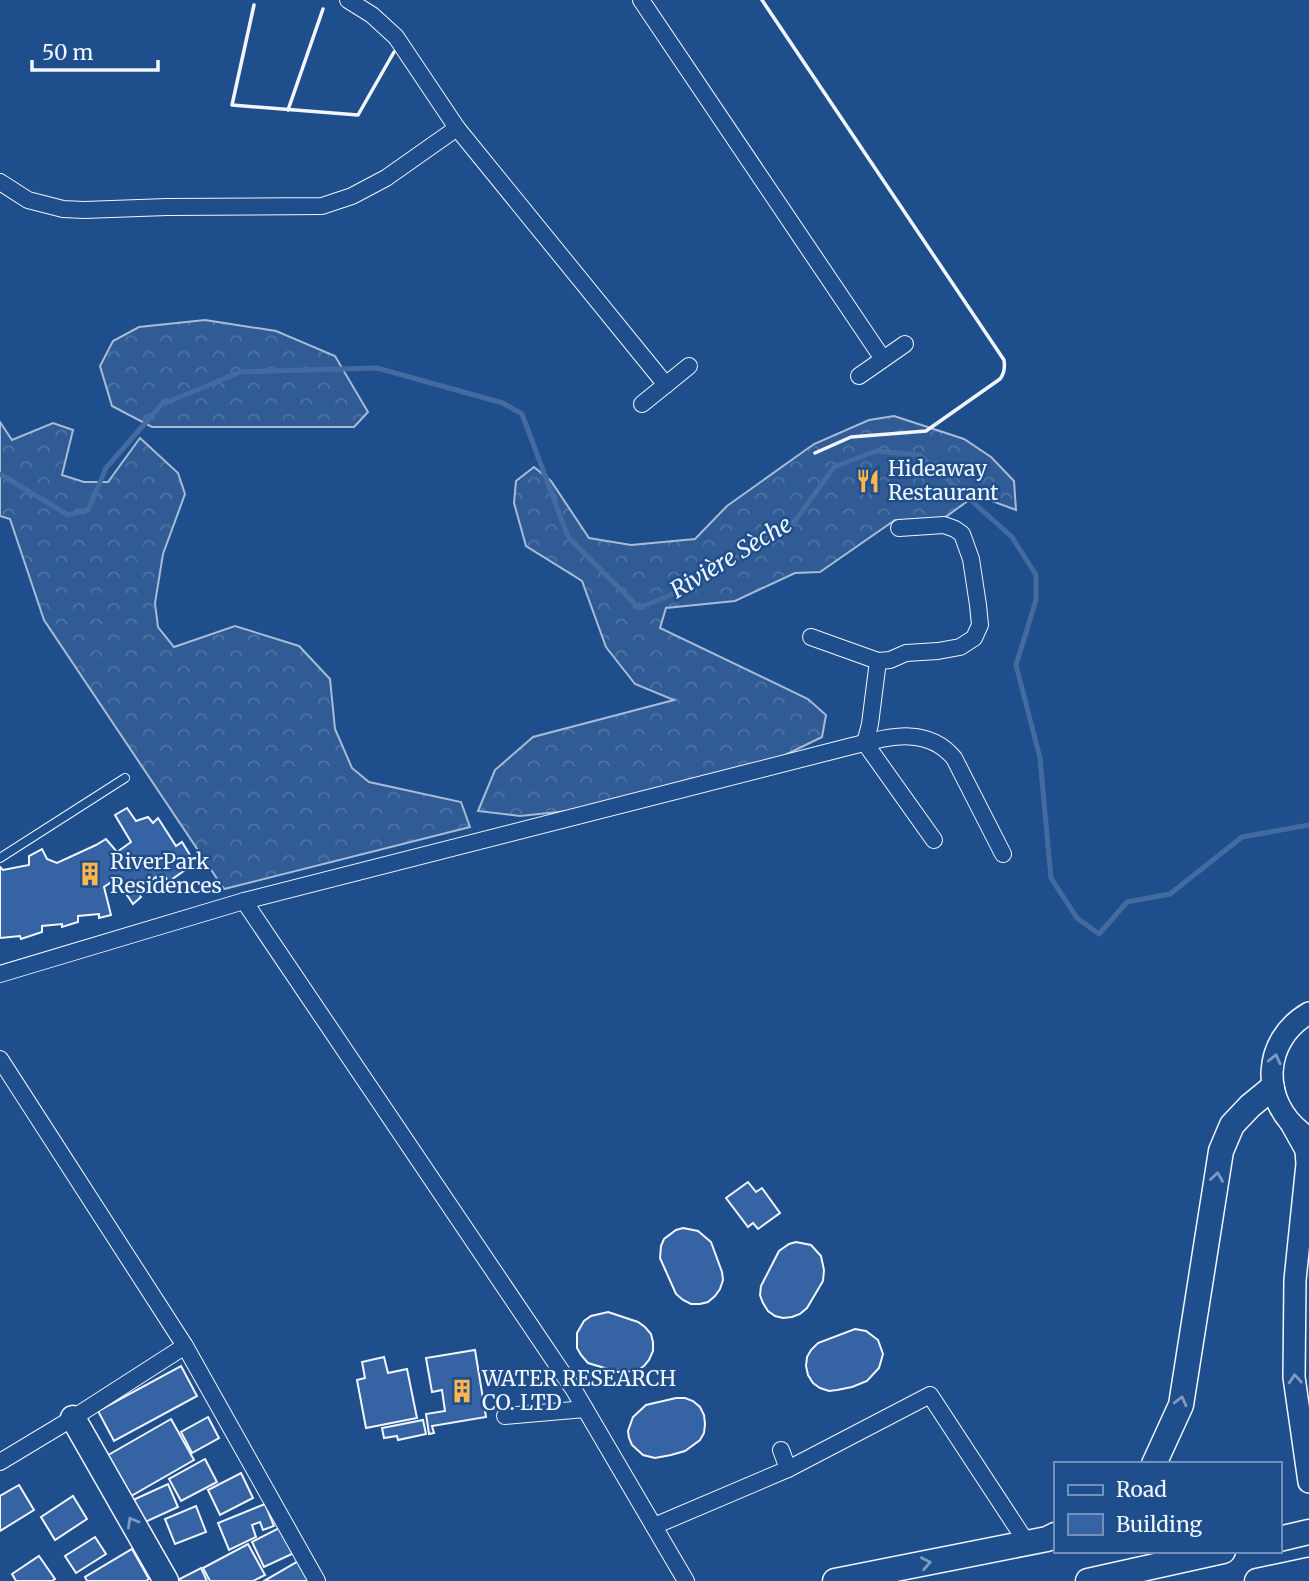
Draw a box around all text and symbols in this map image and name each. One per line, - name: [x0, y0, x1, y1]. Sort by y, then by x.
- scale bar: [32, 28, 158, 72]
- text: 50 m: [42, 39, 93, 66]
- place label: Hideaway Restaurant: [888, 455, 998, 506]
- restaurant icon: Hideaway Restaurant: [854, 467, 882, 495]
- water label: Rivière Sèche: [665, 509, 797, 604]
- place label: RiverPark Residences: [110, 848, 222, 899]
- building icon: RiverPark Residences: [76, 860, 104, 888]
- one-way arrow: [1267, 1053, 1281, 1065]
- one-way arrow: [1209, 1171, 1224, 1183]
- place label: WATER RESEARCH CO. LTD: [481, 1365, 676, 1416]
- one-way arrow: [1288, 1373, 1303, 1384]
- building icon: WATER RESEARCH CO. LTD: [448, 1377, 476, 1405]
- one-way arrow: [1173, 1395, 1187, 1407]
- legend: [1054, 1462, 1281, 1553]
- text: Road: [1116, 1476, 1167, 1503]
- text: Building: [1116, 1511, 1203, 1538]
- one-way arrow: [127, 1516, 140, 1529]
- one-way arrow: [920, 1556, 932, 1571]

